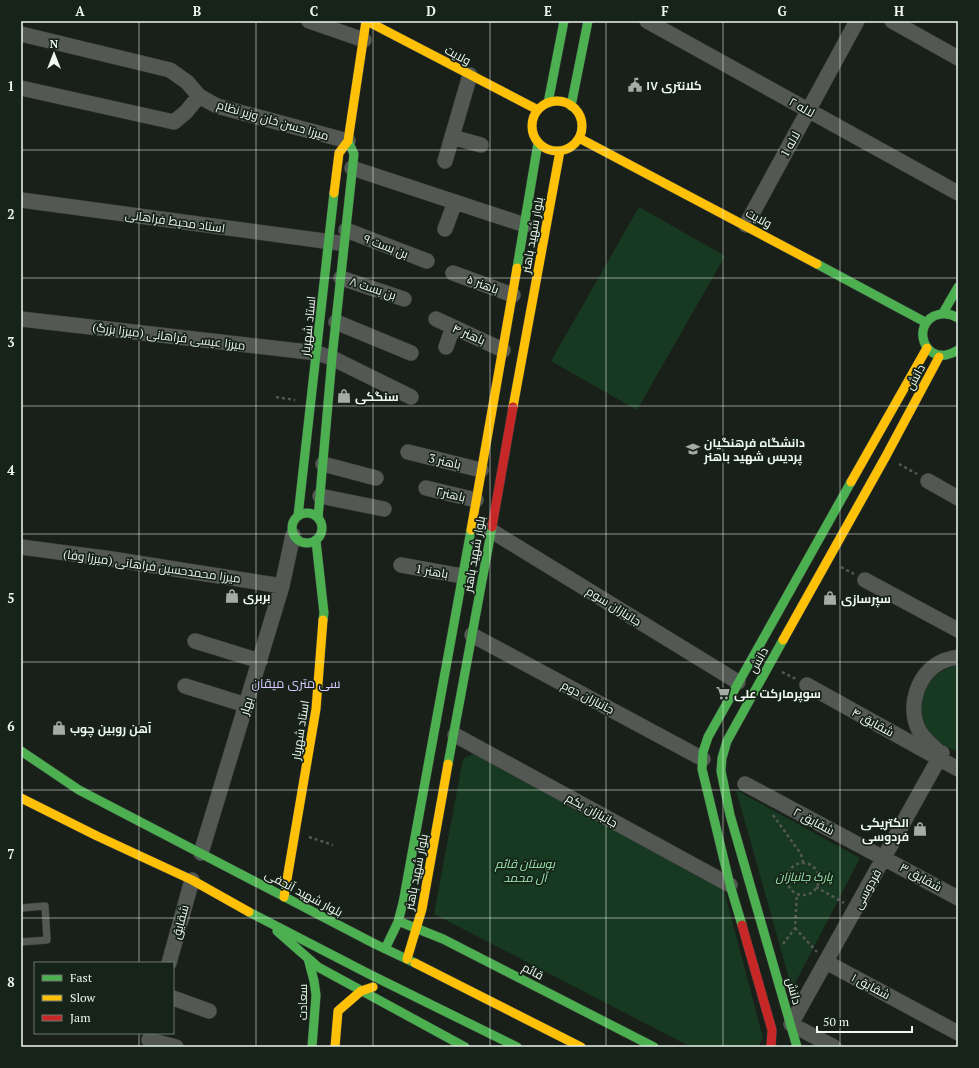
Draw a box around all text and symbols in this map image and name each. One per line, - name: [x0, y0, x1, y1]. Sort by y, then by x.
- text: A: [75, 2, 85, 20]
- text: B: [193, 2, 201, 20]
- text: C: [310, 2, 318, 20]
- text: D: [426, 2, 436, 20]
- text: E: [544, 2, 552, 20]
- text: F: [661, 2, 669, 20]
- text: G: [777, 2, 787, 20]
- text: H: [894, 2, 904, 20]
- north arrow: [34, 34, 74, 74]
- text: N: [50, 37, 59, 51]
- street label: ولایت: [442, 42, 474, 68]
- text: 1: [7, 77, 15, 95]
- public building icon: کلانتری ۱۷: [627, 77, 643, 93]
- place label: کلانتری ۱۷: [646, 78, 702, 94]
- street label: لاله ۲: [786, 94, 818, 120]
- street label: میرزا حسن خان وزیر نظام: [215, 97, 331, 144]
- street label: لاله 1: [777, 128, 803, 160]
- street label: بلوار شهید باهنر: [518, 196, 546, 275]
- text: 2: [7, 205, 15, 223]
- street label: ولایت: [743, 205, 775, 231]
- street label: استاد محیط فراهانی: [124, 207, 226, 235]
- street label: بن بست ۹: [361, 231, 411, 261]
- street label: باهنر ۵: [465, 271, 501, 297]
- street label: بن بست ۸: [348, 273, 398, 303]
- street label: استاد شهریار: [297, 295, 319, 358]
- street label: میرزا عیسی فراهانی (میرزا بزرگ): [92, 319, 246, 353]
- street label: باهنر ۴: [450, 320, 488, 348]
- text: 3: [7, 333, 15, 351]
- street label: دانش: [902, 361, 928, 393]
- shop icon: سنگکی: [336, 388, 352, 404]
- place label: سنگکی: [355, 389, 399, 405]
- place label: دانشگاه فرهنگیان پردیس شهید باهنر: [703, 435, 805, 466]
- school or university icon: دانشگاه فرهنگیان پردیس شهید باهنر: [685, 441, 701, 457]
- street label: باهنر 3: [427, 450, 463, 472]
- text: 4: [7, 461, 15, 479]
- street label: باهنر۲: [435, 483, 467, 505]
- street label: بلوار شهید باهنر: [460, 515, 488, 594]
- street label: میرزا محمدحسین فراهانی (میرزا وفا): [62, 546, 242, 586]
- street label: باهنر 1: [415, 561, 449, 581]
- street label: جانبازان سوم: [583, 583, 644, 630]
- shop icon: بربری: [224, 588, 240, 604]
- text: 5: [7, 589, 15, 607]
- place label: بربری: [243, 589, 271, 605]
- shop icon: سپرسازی: [822, 590, 838, 606]
- place label: سپرسازی: [841, 591, 891, 608]
- street label: دانش: [745, 644, 771, 676]
- district label: سی متری میقان: [251, 674, 341, 692]
- street label: جانبازان دوم: [559, 677, 617, 718]
- supermarket icon: سوپرمارکت علی: [715, 685, 731, 701]
- place label: سوپرمارکت علی: [734, 686, 821, 703]
- street label: بهار: [236, 695, 256, 718]
- street label: استاد شهریار: [288, 699, 312, 762]
- street label: شقایق ۴: [849, 704, 897, 740]
- text: 6: [7, 717, 15, 735]
- shop icon: آهن روبین چوب: [51, 720, 67, 736]
- place label: آهن روبین چوب: [70, 721, 152, 738]
- street label: جانبازان یکم: [563, 790, 620, 831]
- street label: شقایق ۲: [791, 804, 837, 838]
- place label: الکتریکی فردوسی: [860, 815, 909, 845]
- shop icon: الکتریکی فردوسی: [912, 821, 928, 837]
- street label: بلوار شهید باهنر: [401, 833, 431, 912]
- text: 7: [7, 845, 15, 863]
- park label: بوستان قائم آل محمد: [494, 856, 556, 885]
- street label: شقایق ۳: [897, 859, 945, 895]
- street label: بلوار شهید آنجفی: [263, 866, 345, 920]
- street label: فردوسی: [850, 866, 884, 912]
- park label: پارک جانبازان: [775, 869, 833, 885]
- street label: شقایق: [168, 903, 192, 941]
- street label: قائم: [519, 959, 546, 984]
- legend: [34, 962, 174, 1034]
- text: Fast: [70, 970, 93, 985]
- street label: شقایق ۱: [849, 970, 893, 1002]
- text: 8: [7, 973, 15, 991]
- street label: دانش: [783, 976, 805, 1006]
- street label: سعادت: [295, 984, 310, 1020]
- text: Slow: [70, 990, 96, 1005]
- scale bar: [817, 1008, 912, 1034]
- text: Jam: [70, 1010, 91, 1025]
- text: 50 m: [823, 1014, 850, 1029]

